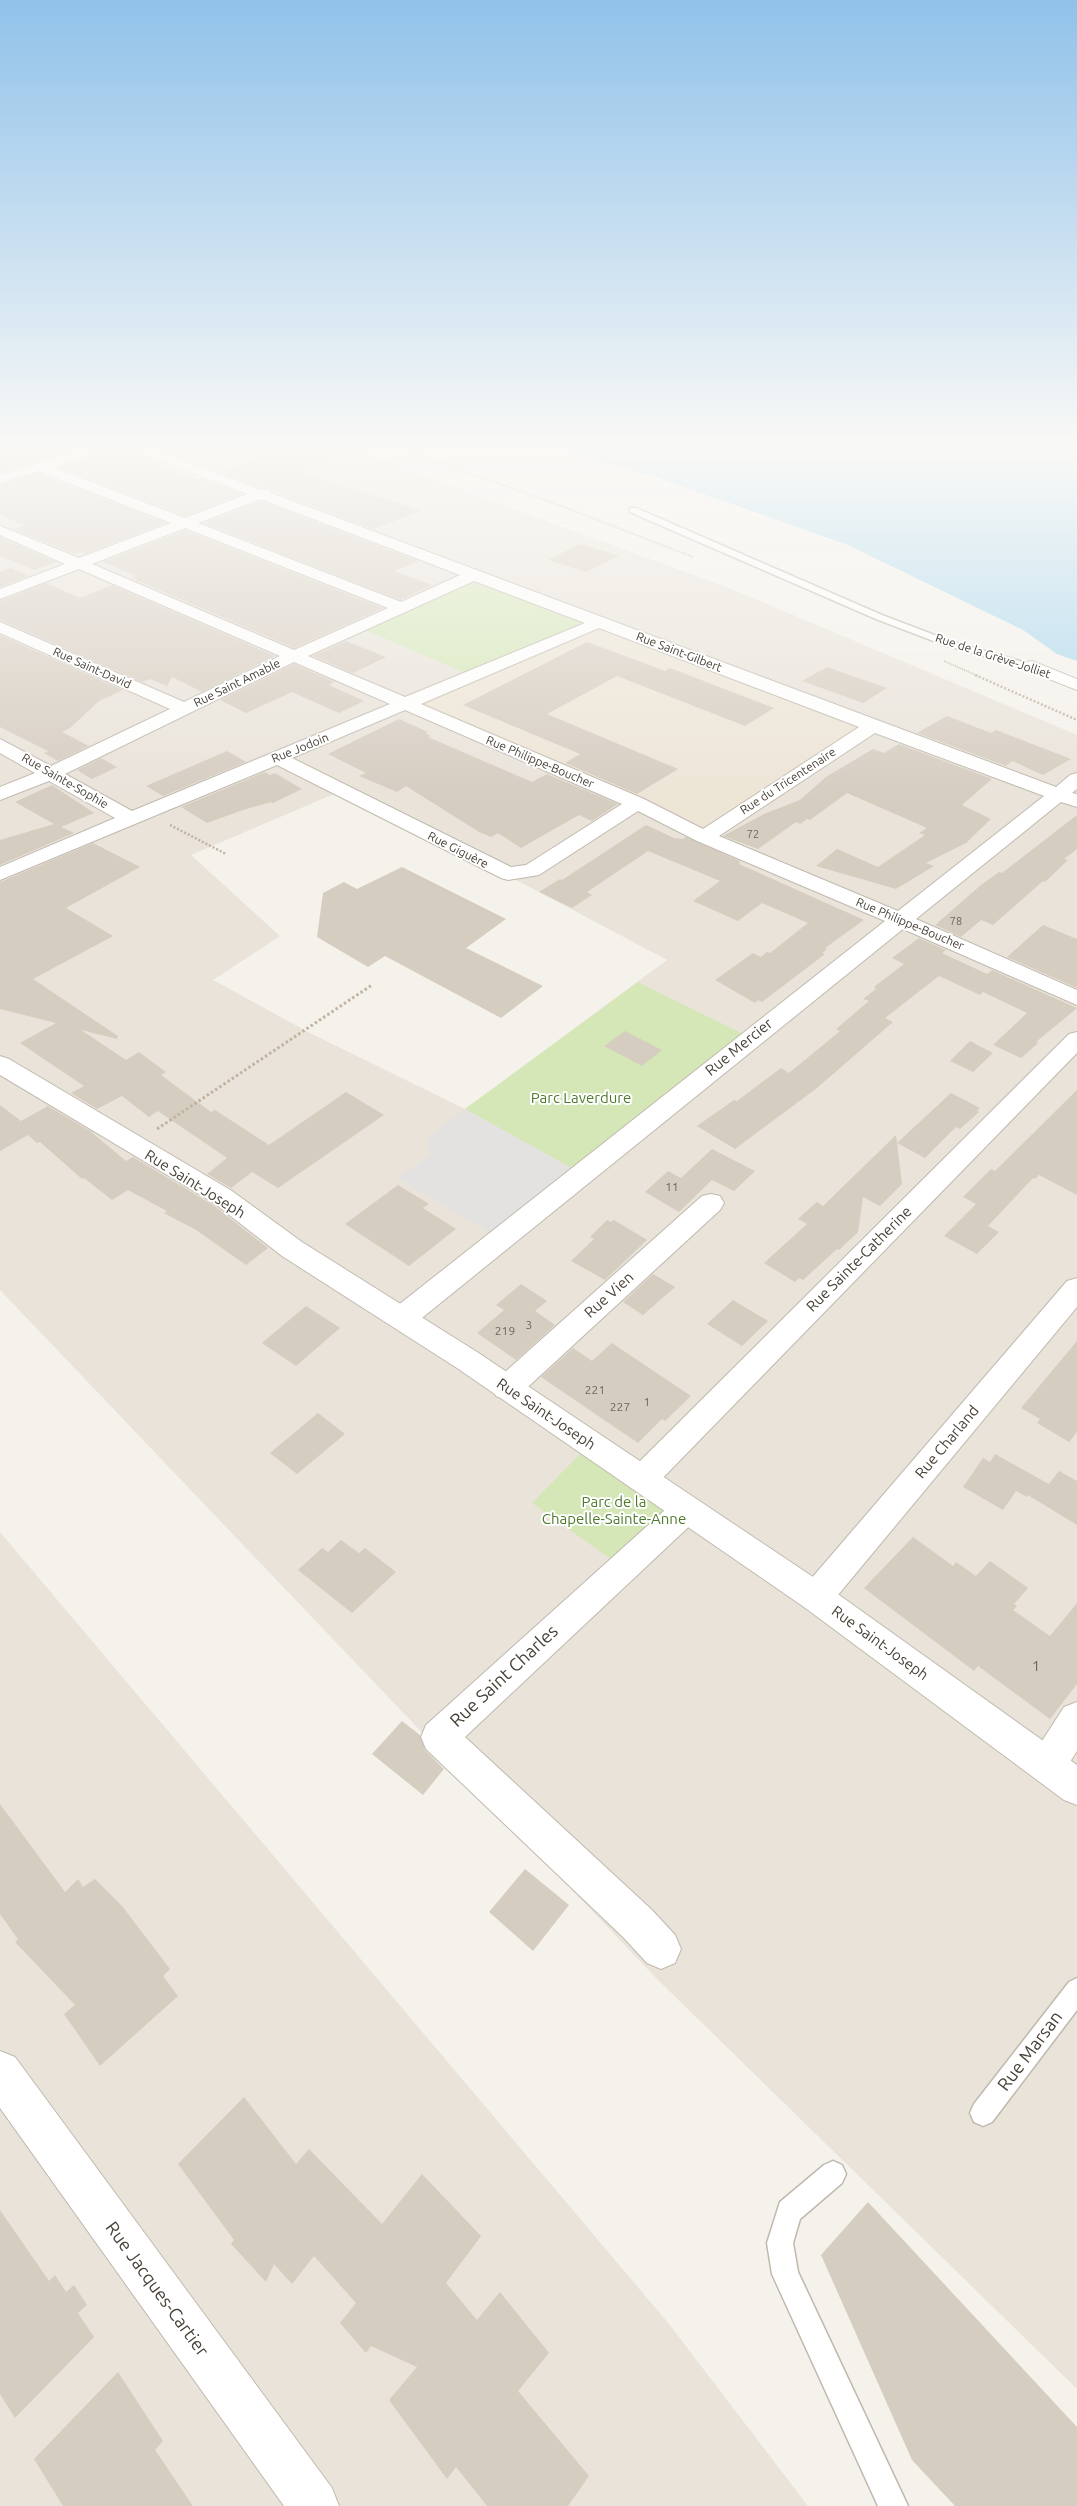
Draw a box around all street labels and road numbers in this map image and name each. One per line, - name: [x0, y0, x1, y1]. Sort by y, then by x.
- street label: Rue Saint-Gilbert: [634, 629, 724, 675]
- street label: Rue de la Grève-Jolliet: [933, 631, 1053, 681]
- street label: Rue Saint-David: [51, 644, 133, 692]
- street label: Rue Saint Amable: [191, 656, 283, 710]
- street label: Rue Jodoin: [269, 730, 331, 766]
- street label: Rue Philippe-Boucher: [484, 733, 596, 791]
- street label: Rue du Tricentenaire: [737, 745, 839, 817]
- street label: Rue Sainte-Sophie: [19, 750, 111, 812]
- street label: Rue Giguère: [425, 829, 491, 871]
- street label: Rue Philippe-Boucher: [854, 895, 966, 953]
- street label: Rue Mercier: [702, 1014, 776, 1080]
- street label: Rue Saint-Joseph: [141, 1146, 249, 1222]
- street label: Rue Sainte-Catherine: [803, 1203, 915, 1315]
- street label: Rue Vien: [581, 1268, 637, 1322]
- street label: Rue Saint-Joseph: [493, 1374, 599, 1454]
- street label: Rue Charland: [911, 1402, 983, 1482]
- street label: Rue Saint-Joseph: [828, 1602, 932, 1684]
- street label: Rue Saint Charles: [445, 1620, 563, 1732]
- street label: Rue Marsan: [993, 2007, 1067, 2095]
- street label: Rue Jacques-Cartier: [101, 2217, 213, 2361]

